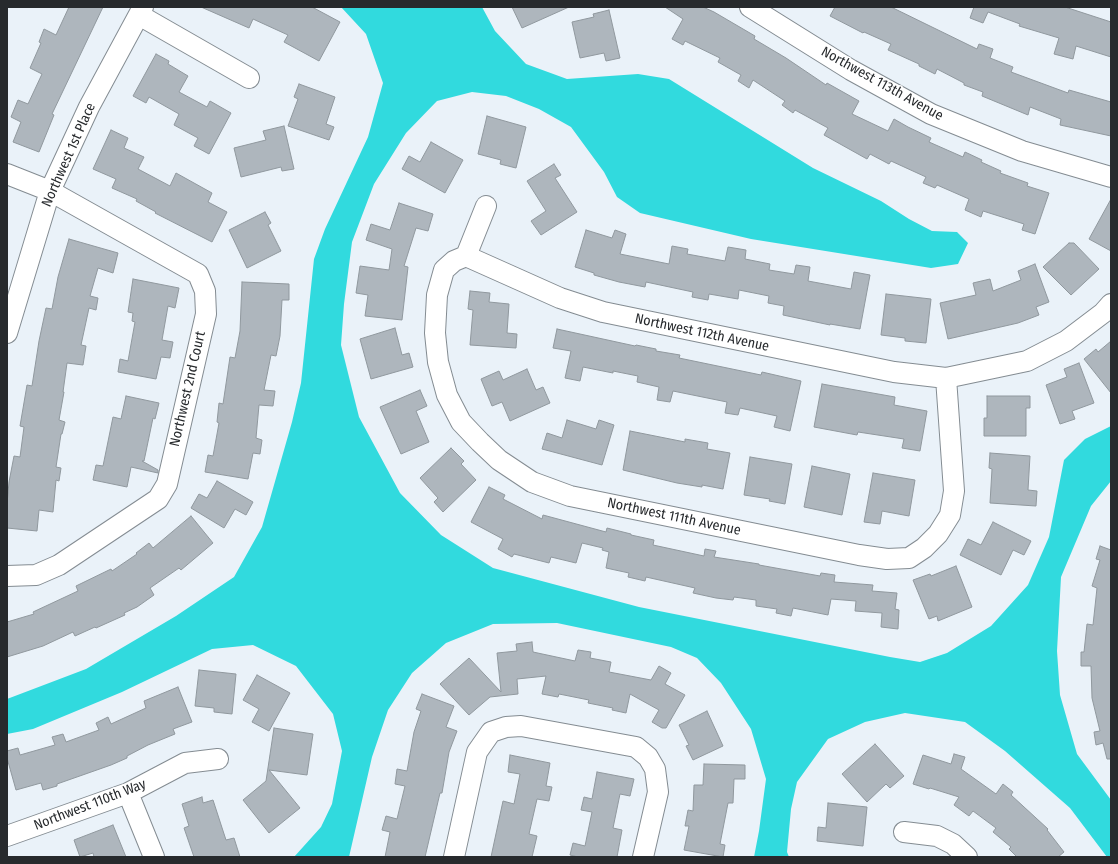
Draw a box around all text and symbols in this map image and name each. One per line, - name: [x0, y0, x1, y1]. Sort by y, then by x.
- street label: Northwest 113th Avenue: [818, 43, 946, 125]
- street label: Northwest 1st Place: [38, 100, 100, 210]
- street label: Northwest 112th Avenue: [633, 311, 771, 355]
- street label: Northwest 2nd Court: [167, 330, 209, 448]
- street label: Northwest 111th Avenue: [606, 495, 742, 539]
- street label: Northwest 110th Way: [32, 776, 148, 834]

